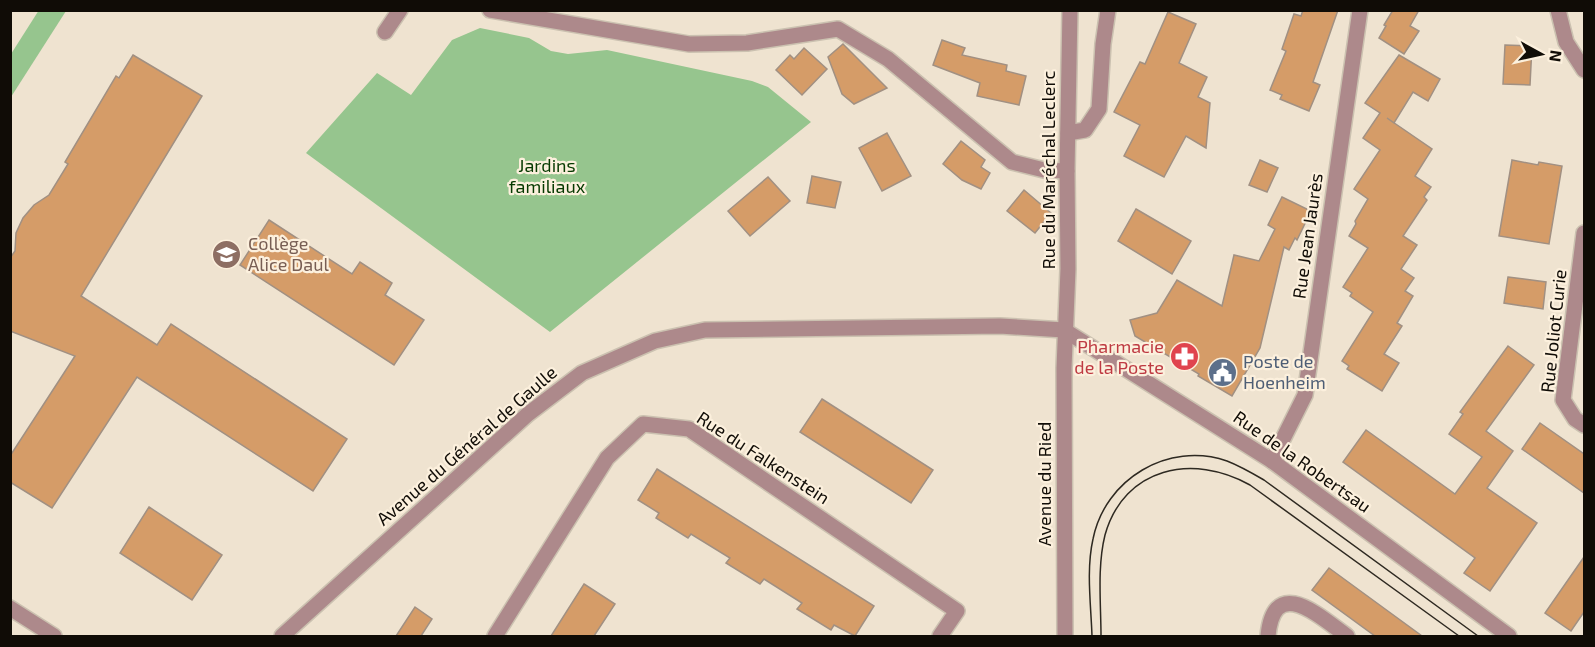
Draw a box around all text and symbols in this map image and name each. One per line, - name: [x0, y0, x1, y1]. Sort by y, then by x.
- north arrow: [1511, 24, 1571, 84]
- text: N: [1546, 49, 1567, 63]
- street label: Rue du Maréchal Leclerc: [1037, 71, 1059, 269]
- park label: Jardins familiaux: [509, 154, 586, 197]
- street label: Rue Jean Jaurès: [1287, 172, 1327, 300]
- place label: Collège Alice Daul: [248, 232, 329, 275]
- school or university icon: Collège Alice Daul: [211, 238, 243, 270]
- street label: Rue Joliot Curie: [1536, 268, 1570, 394]
- place label: Pharmacie de la Poste: [1074, 335, 1164, 378]
- pharmacy icon: Pharmacie de la Poste: [1169, 341, 1201, 373]
- place label: Poste de Hoenheim: [1243, 350, 1326, 393]
- public building icon: Poste de Hoenheim: [1206, 356, 1238, 388]
- street label: Avenue du Général de Gaulle: [372, 361, 561, 530]
- street label: Rue de la Robertsau: [1230, 405, 1376, 517]
- street label: Rue du Falkenstein: [693, 406, 834, 508]
- street label: Avenue du Ried: [1033, 422, 1055, 546]

